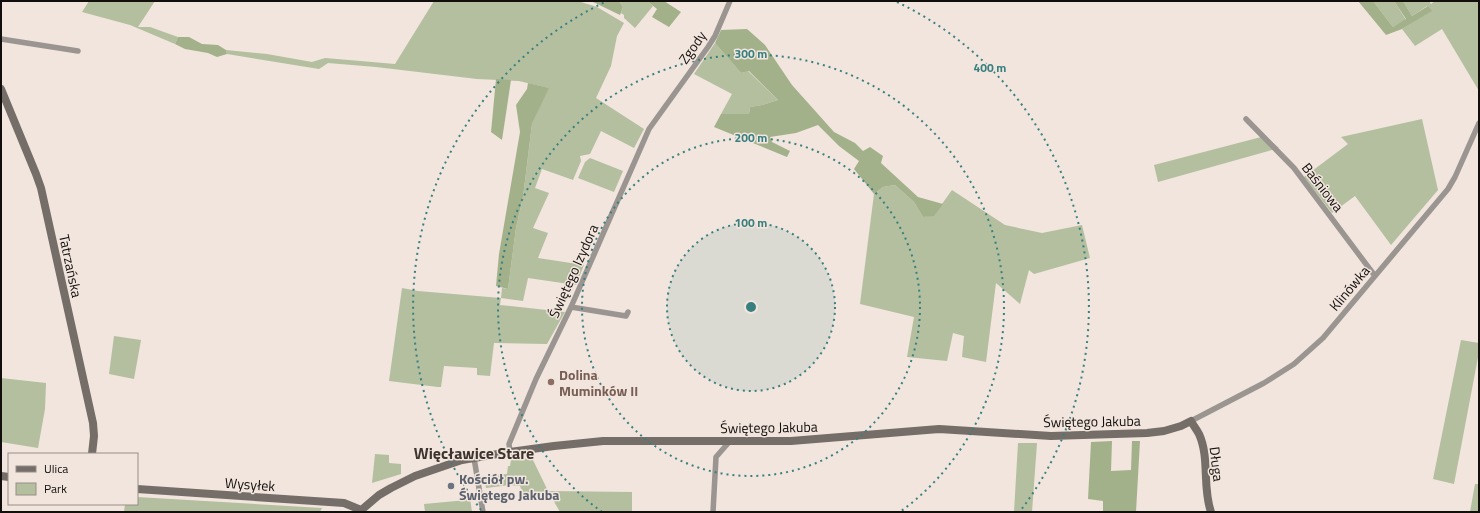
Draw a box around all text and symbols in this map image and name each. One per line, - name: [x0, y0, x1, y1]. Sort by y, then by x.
- street label: Zgody: [673, 26, 711, 68]
- text: 300 m: [735, 44, 767, 63]
- text: 400 m: [974, 58, 1006, 77]
- text: 200 m: [735, 128, 767, 147]
- street label: Baśniowa: [1297, 158, 1349, 216]
- text: 100 m: [735, 213, 767, 232]
- street label: Świętego Izydora: [543, 221, 603, 321]
- street label: Tatrzańska: [54, 233, 88, 299]
- street label: Klinówka: [1324, 261, 1374, 315]
- centre of rings: [744, 300, 758, 314]
- place label: Dolina Muminków II: [559, 364, 638, 401]
- marker: Dolina Muminków II: [546, 377, 556, 387]
- street label: Świętego Jakuba: [1043, 410, 1141, 432]
- street label: Świętego Jakuba: [720, 416, 818, 438]
- district label: Więcławice Stare: [414, 441, 534, 465]
- street label: Długa: [1204, 445, 1230, 483]
- legend: [8, 453, 138, 505]
- text: Ulica: [44, 459, 68, 478]
- place label: Kościół pw. Świętego Jakuba: [459, 468, 559, 505]
- street label: Wysyłek: [224, 472, 276, 496]
- text: Park: [44, 479, 67, 498]
- marker: Kościół pw. Świętego Jakuba: [446, 481, 456, 491]

